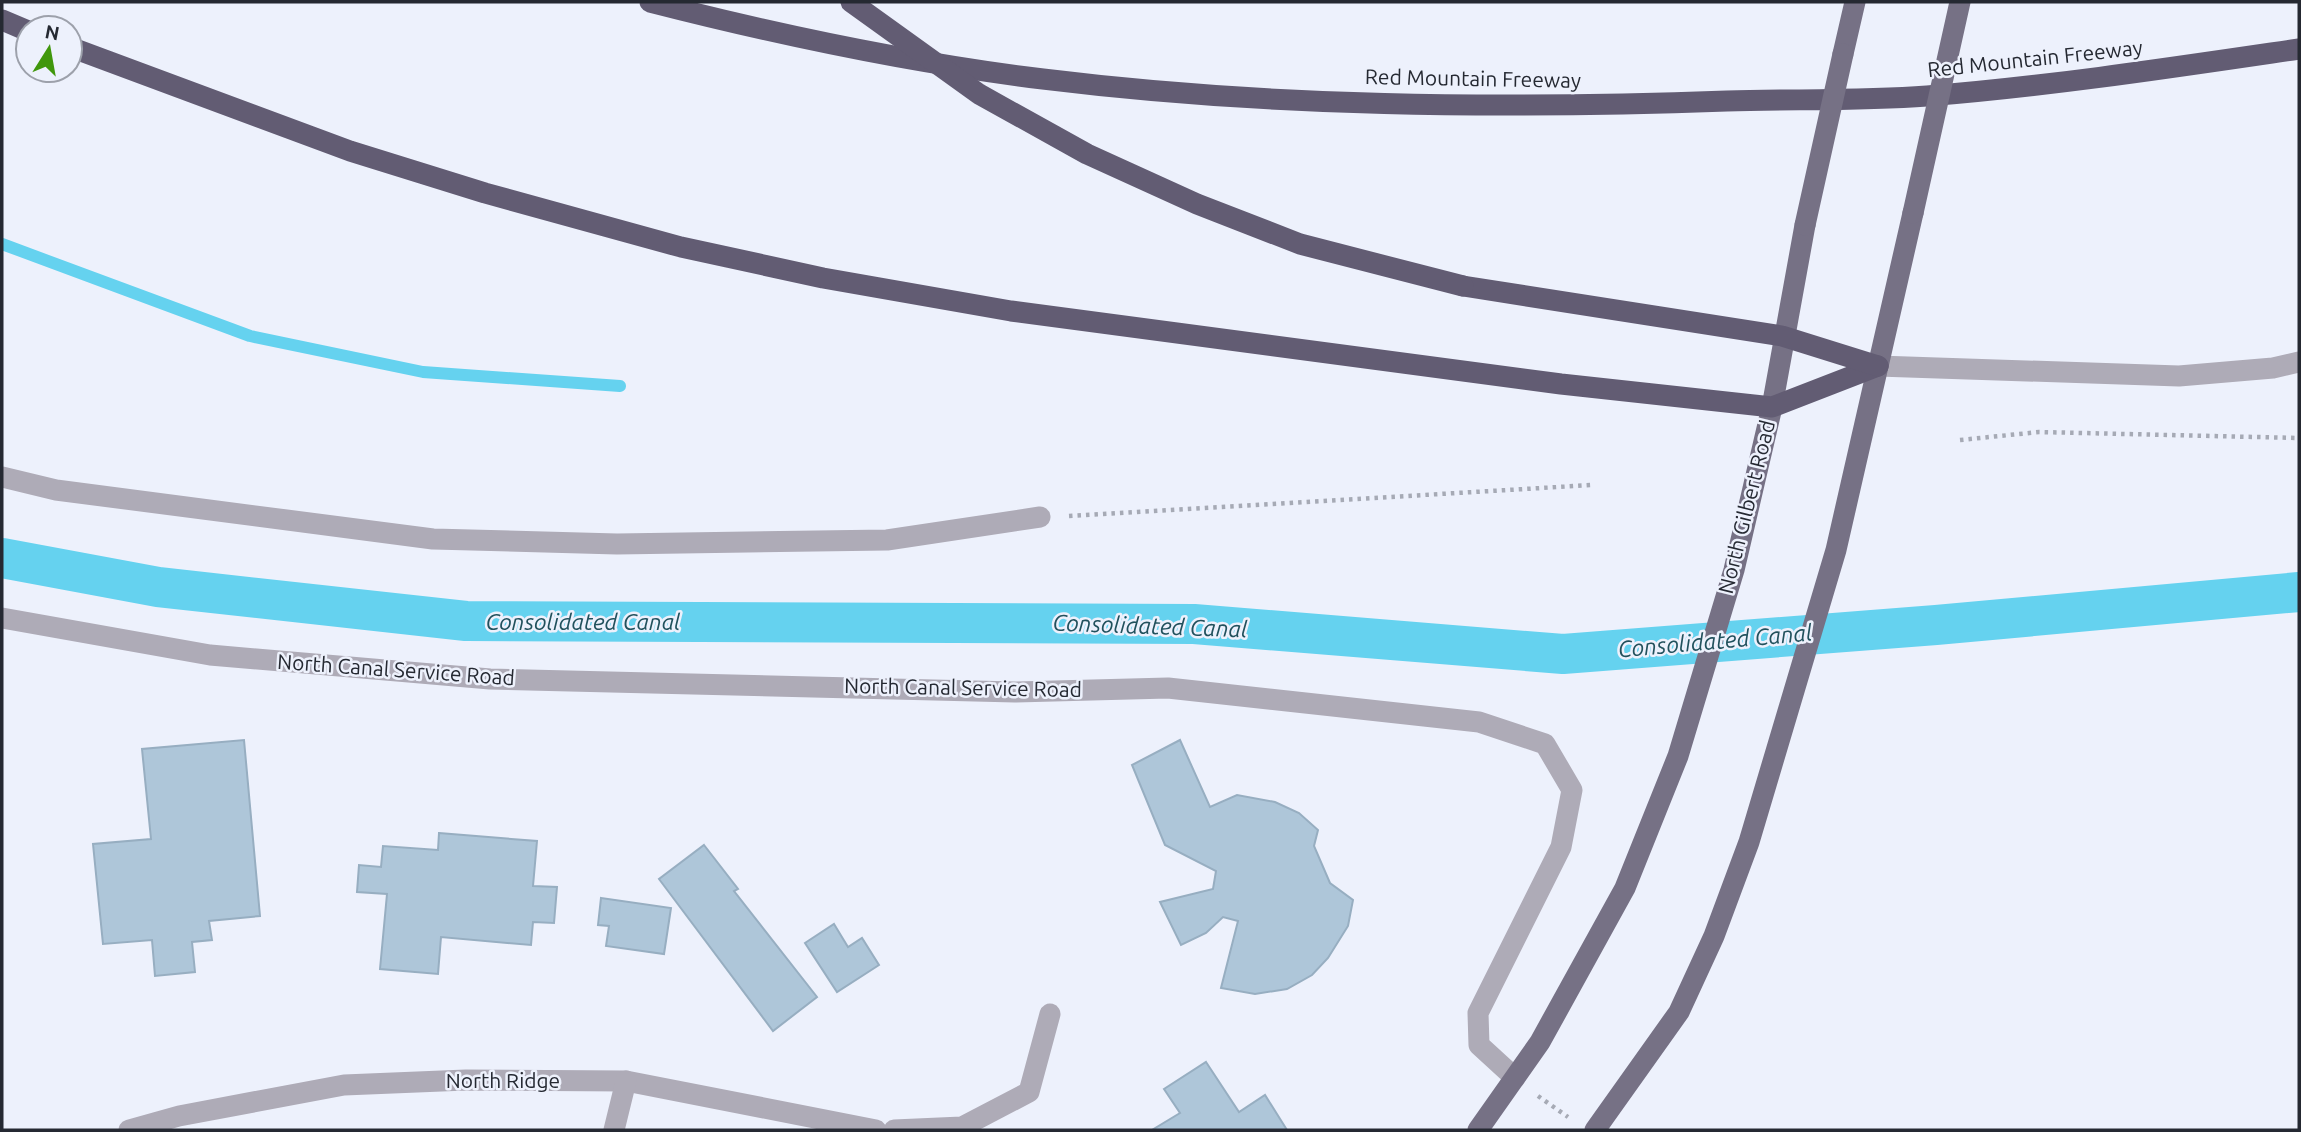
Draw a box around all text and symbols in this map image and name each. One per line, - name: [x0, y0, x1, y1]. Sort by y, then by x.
- north arrow: [14, 14, 84, 84]
- text: N: [43, 20, 61, 44]
- street label: Red Mountain Freeway: [1926, 35, 2144, 81]
- street label: Red Mountain Freeway: [1365, 64, 1581, 92]
- street label: North Gilbert Road: [1713, 417, 1779, 596]
- water label: Consolidated Canal: [485, 609, 681, 634]
- water label: Consolidated Canal: [1052, 610, 1248, 641]
- water label: Consolidated Canal: [1617, 620, 1814, 661]
- street label: North Canal Service Road: [277, 649, 516, 689]
- street label: North Canal Service Road: [844, 673, 1082, 701]
- street label: North Ridge: [446, 1068, 560, 1092]

